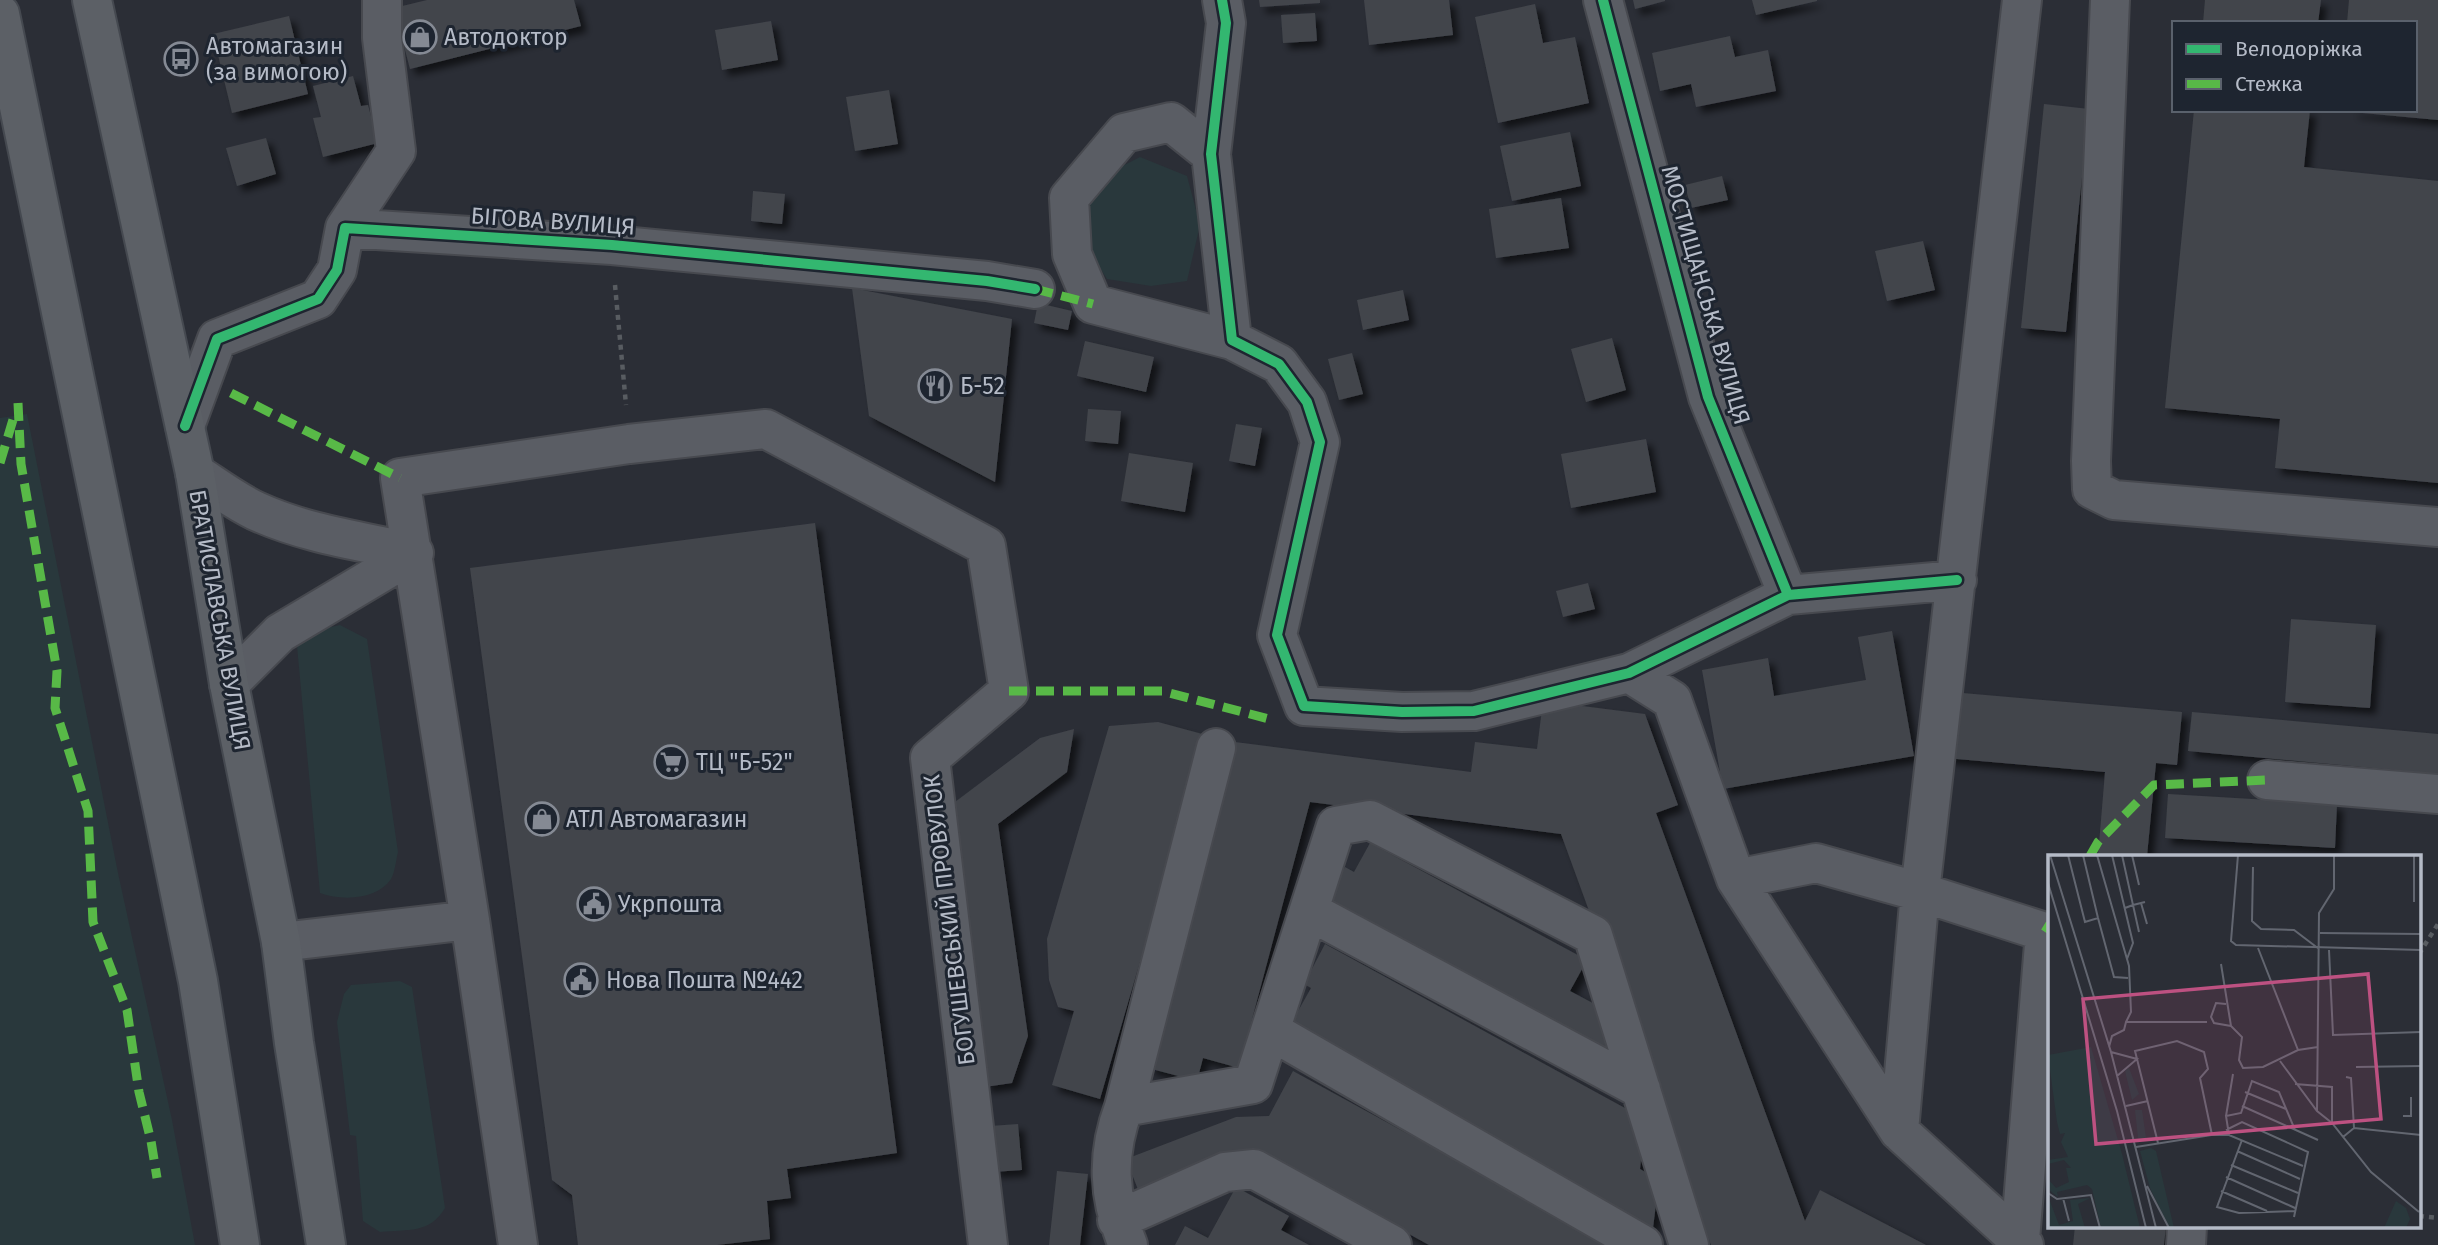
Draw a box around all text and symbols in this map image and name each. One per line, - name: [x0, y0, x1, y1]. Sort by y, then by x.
- shop icon: Автодоктор: [401, 18, 439, 56]
- legend: [2172, 21, 2417, 112]
- place label: Автодоктор: [444, 23, 568, 51]
- place label: Автомагазин (за вимогою): [206, 32, 347, 86]
- text: Велодоріжка: [2235, 36, 2363, 62]
- bus stop icon: Автомагазин (за вимогою): [162, 40, 200, 78]
- text: Стежка: [2235, 71, 2303, 97]
- street label: МОСТИЩАНСЬКА ВУЛИЦЯ: [1656, 162, 1756, 428]
- street label: БІГОВА ВУЛИЦЯ: [470, 201, 636, 241]
- restaurant icon: Б-52: [916, 367, 954, 405]
- place label: Б-52: [960, 372, 1005, 400]
- street label: БРАТИСЛАВСЬКА ВУЛИЦЯ: [183, 487, 257, 753]
- supermarket icon: ТЦ "Б-52": [652, 743, 690, 781]
- place label: ТЦ "Б-52": [696, 748, 793, 776]
- street label: БОГУШЕВСЬКИЙ ПРОВУЛОК: [917, 773, 981, 1067]
- shop icon: АТЛ Автомагазин: [523, 800, 561, 838]
- place label: АТЛ Автомагазин: [566, 805, 747, 833]
- inset map: [2048, 855, 2420, 1228]
- public building icon: Укрпошта: [575, 885, 613, 923]
- place label: Укрпошта: [618, 890, 723, 918]
- public building icon: Нова Пошта №442: [562, 961, 600, 999]
- place label: Нова Пошта №442: [606, 966, 803, 994]

